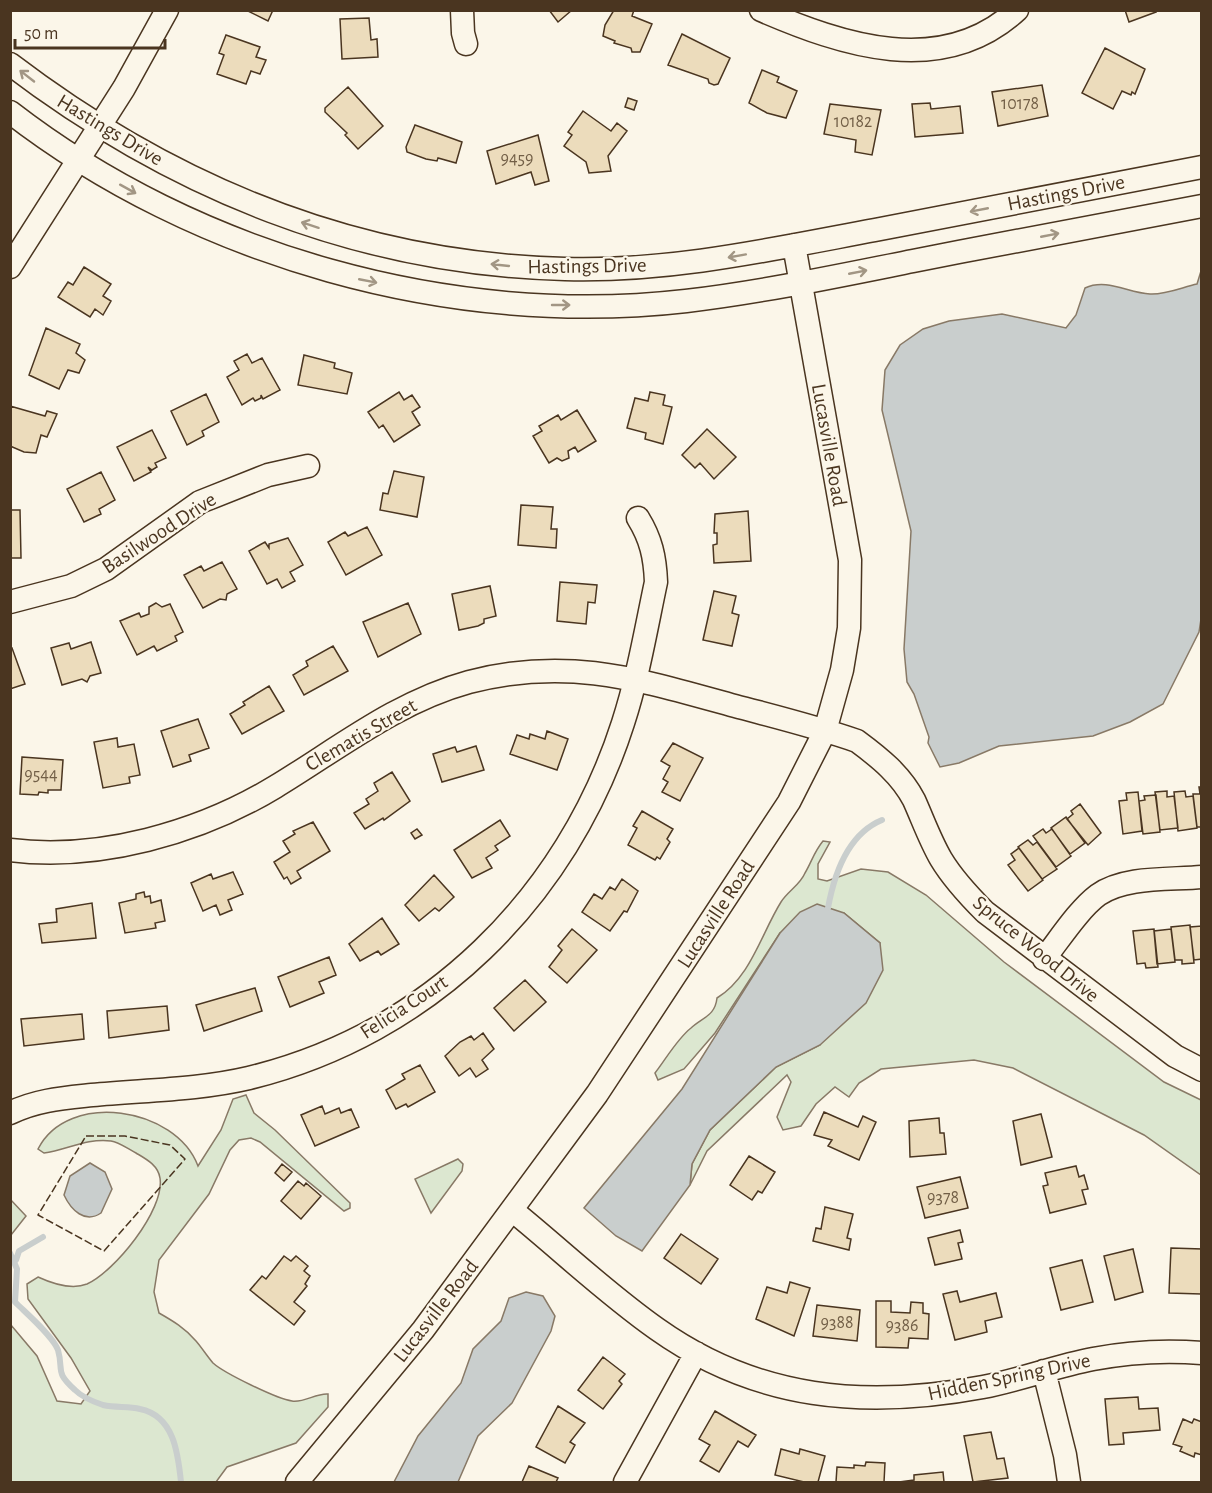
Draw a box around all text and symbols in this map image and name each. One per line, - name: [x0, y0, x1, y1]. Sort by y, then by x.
- scale bar: [15, 12, 165, 50]
- text: 50 m: [24, 25, 58, 43]
- one-way arrow: [19, 70, 35, 83]
- street label: Hastings Drive: [54, 90, 166, 170]
- house number: 10178: [1001, 95, 1039, 113]
- house number: 10182: [834, 113, 872, 131]
- house number: 9459: [500, 150, 534, 168]
- street label: Hastings Drive: [1005, 171, 1127, 215]
- one-way arrow: [119, 183, 136, 195]
- one-way arrow: [970, 205, 989, 216]
- one-way arrow: [301, 219, 320, 230]
- one-way arrow: [1039, 229, 1059, 240]
- one-way arrow: [727, 251, 747, 262]
- street label: Hastings Drive: [527, 254, 647, 278]
- one-way arrow: [491, 259, 511, 270]
- one-way arrow: [848, 266, 867, 277]
- one-way arrow: [358, 276, 377, 287]
- one-way arrow: [551, 299, 571, 311]
- street label: Lucasville Road: [808, 382, 850, 508]
- street label: Basilwood Drive: [98, 488, 220, 578]
- street label: Clematis Street: [302, 695, 421, 775]
- house number: 9544: [24, 766, 58, 784]
- street label: Lucasville Road: [673, 856, 759, 972]
- street label: Spruce Wood Drive: [969, 892, 1103, 1006]
- street label: Felicia Court: [357, 971, 452, 1043]
- house number: 9378: [927, 1189, 959, 1207]
- street label: Lucasville Road: [390, 1256, 483, 1366]
- house number: 9388: [821, 1314, 853, 1332]
- house number: 9386: [886, 1317, 918, 1335]
- street label: Hidden Spring Drive: [926, 1350, 1092, 1404]

